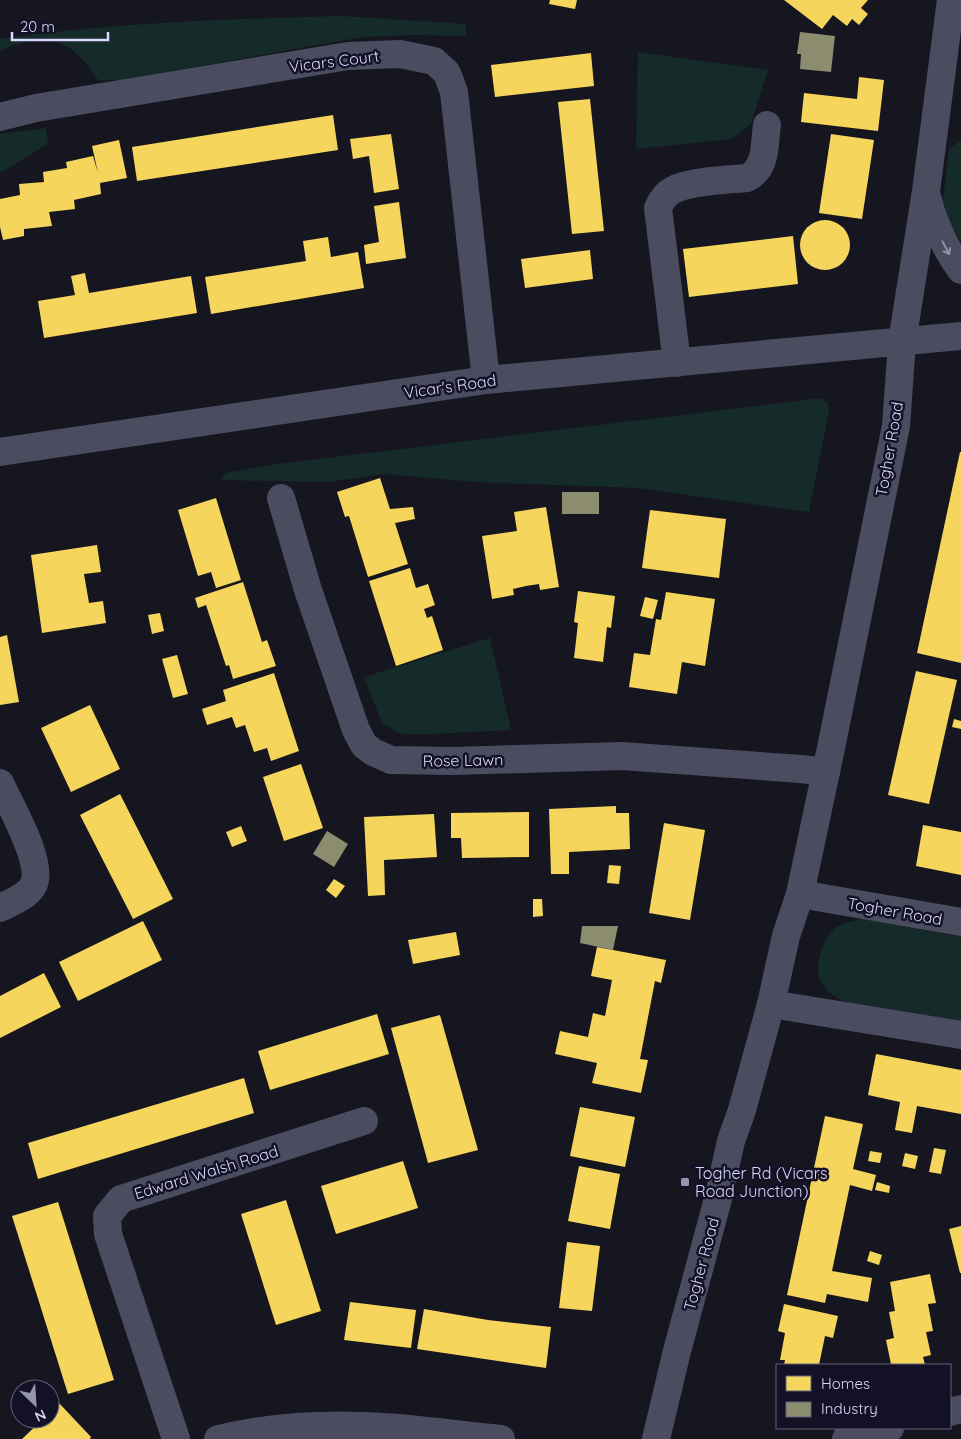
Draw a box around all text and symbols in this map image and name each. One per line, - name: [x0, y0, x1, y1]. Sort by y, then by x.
- scale bar: [12, 10, 109, 42]
- text: 20 m: [20, 17, 55, 36]
- street label: Vicars Court: [288, 46, 380, 76]
- one-way arrow: [941, 241, 951, 256]
- street label: Vicar's Road: [403, 370, 497, 402]
- street label: Togher Road: [871, 400, 907, 498]
- street label: Rose Lawn: [423, 749, 503, 771]
- street label: Togher Road: [846, 893, 944, 929]
- street label: Edward Walsh Road: [131, 1141, 281, 1203]
- place label: Togher Rd (Vicars Road Junction): [695, 1163, 827, 1201]
- marker: Togher Rd (Vicars Road Junction): [679, 1176, 691, 1188]
- street label: Togher Road: [679, 1215, 723, 1313]
- legend: [776, 1364, 951, 1429]
- text: Homes: [821, 1374, 870, 1393]
- north arrow: [10, 1379, 60, 1429]
- text: Industry: [821, 1399, 878, 1418]
- text: N: [32, 1405, 49, 1426]

